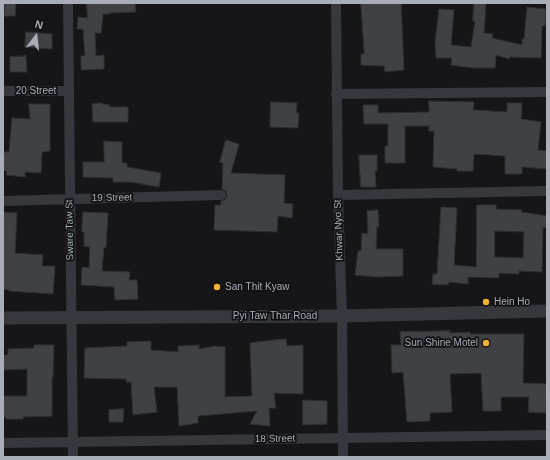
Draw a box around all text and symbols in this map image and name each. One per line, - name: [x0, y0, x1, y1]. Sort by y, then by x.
- north arrow: [16, 16, 56, 56]
- text: N: [34, 18, 44, 31]
- street label: 20 Street: [16, 85, 56, 97]
- street label: 19 Street: [92, 192, 132, 204]
- street label: Sware Taw St: [63, 199, 77, 261]
- street label: Khwar Nyo St: [332, 199, 346, 261]
- place label: San Thit Kyaw: [225, 281, 289, 293]
- marker: San Thit Kyaw: [212, 282, 222, 292]
- place label: Hein Ho: [494, 296, 530, 308]
- marker: Hein Ho: [481, 297, 491, 307]
- street label: Pyi Taw Thar Road: [233, 310, 317, 322]
- place label: Sun Shine Motel: [405, 337, 478, 349]
- marker: Sun Shine Motel: [481, 338, 491, 348]
- street label: 18 Street: [255, 433, 295, 445]

